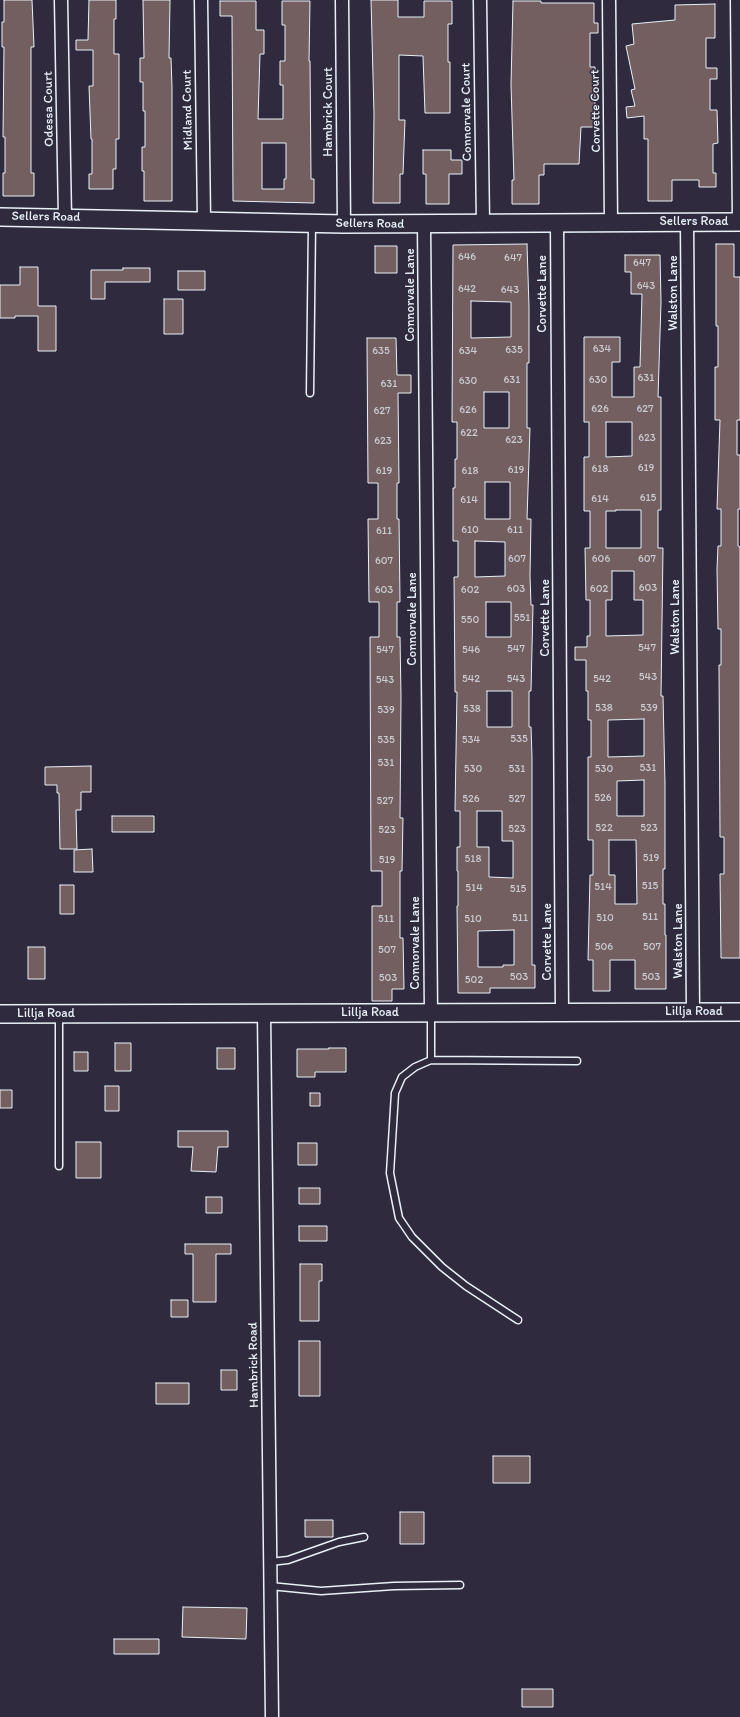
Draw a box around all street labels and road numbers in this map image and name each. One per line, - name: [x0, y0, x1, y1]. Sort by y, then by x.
- street label: Connorvale Court: [458, 62, 476, 162]
- street label: Hambrick Court: [321, 67, 337, 157]
- street label: Corvette Court: [587, 69, 605, 153]
- street label: Midland Court: [179, 70, 197, 150]
- street label: Odessa Court: [41, 71, 57, 147]
- street label: Sellers Road: [11, 209, 81, 225]
- street label: Sellers Road: [660, 214, 728, 230]
- street label: Sellers Road: [335, 216, 405, 232]
- street label: Connorvale Lane: [403, 248, 419, 342]
- street label: Corvette Lane: [535, 255, 551, 333]
- street label: Walston Lane: [666, 255, 682, 331]
- street label: Connorvale Lane: [405, 572, 421, 666]
- street label: Corvette Lane: [538, 579, 554, 657]
- street label: Walston Lane: [668, 579, 684, 655]
- street label: Connorvale Lane: [408, 896, 424, 990]
- street label: Corvette Lane: [540, 903, 556, 981]
- street label: Walston Lane: [671, 903, 687, 979]
- street label: Lillja Road: [665, 1004, 723, 1020]
- street label: Lillja Road: [341, 1005, 399, 1021]
- street label: Lillja Road: [17, 1006, 75, 1022]
- street label: Hambrick Road: [245, 1322, 263, 1408]

